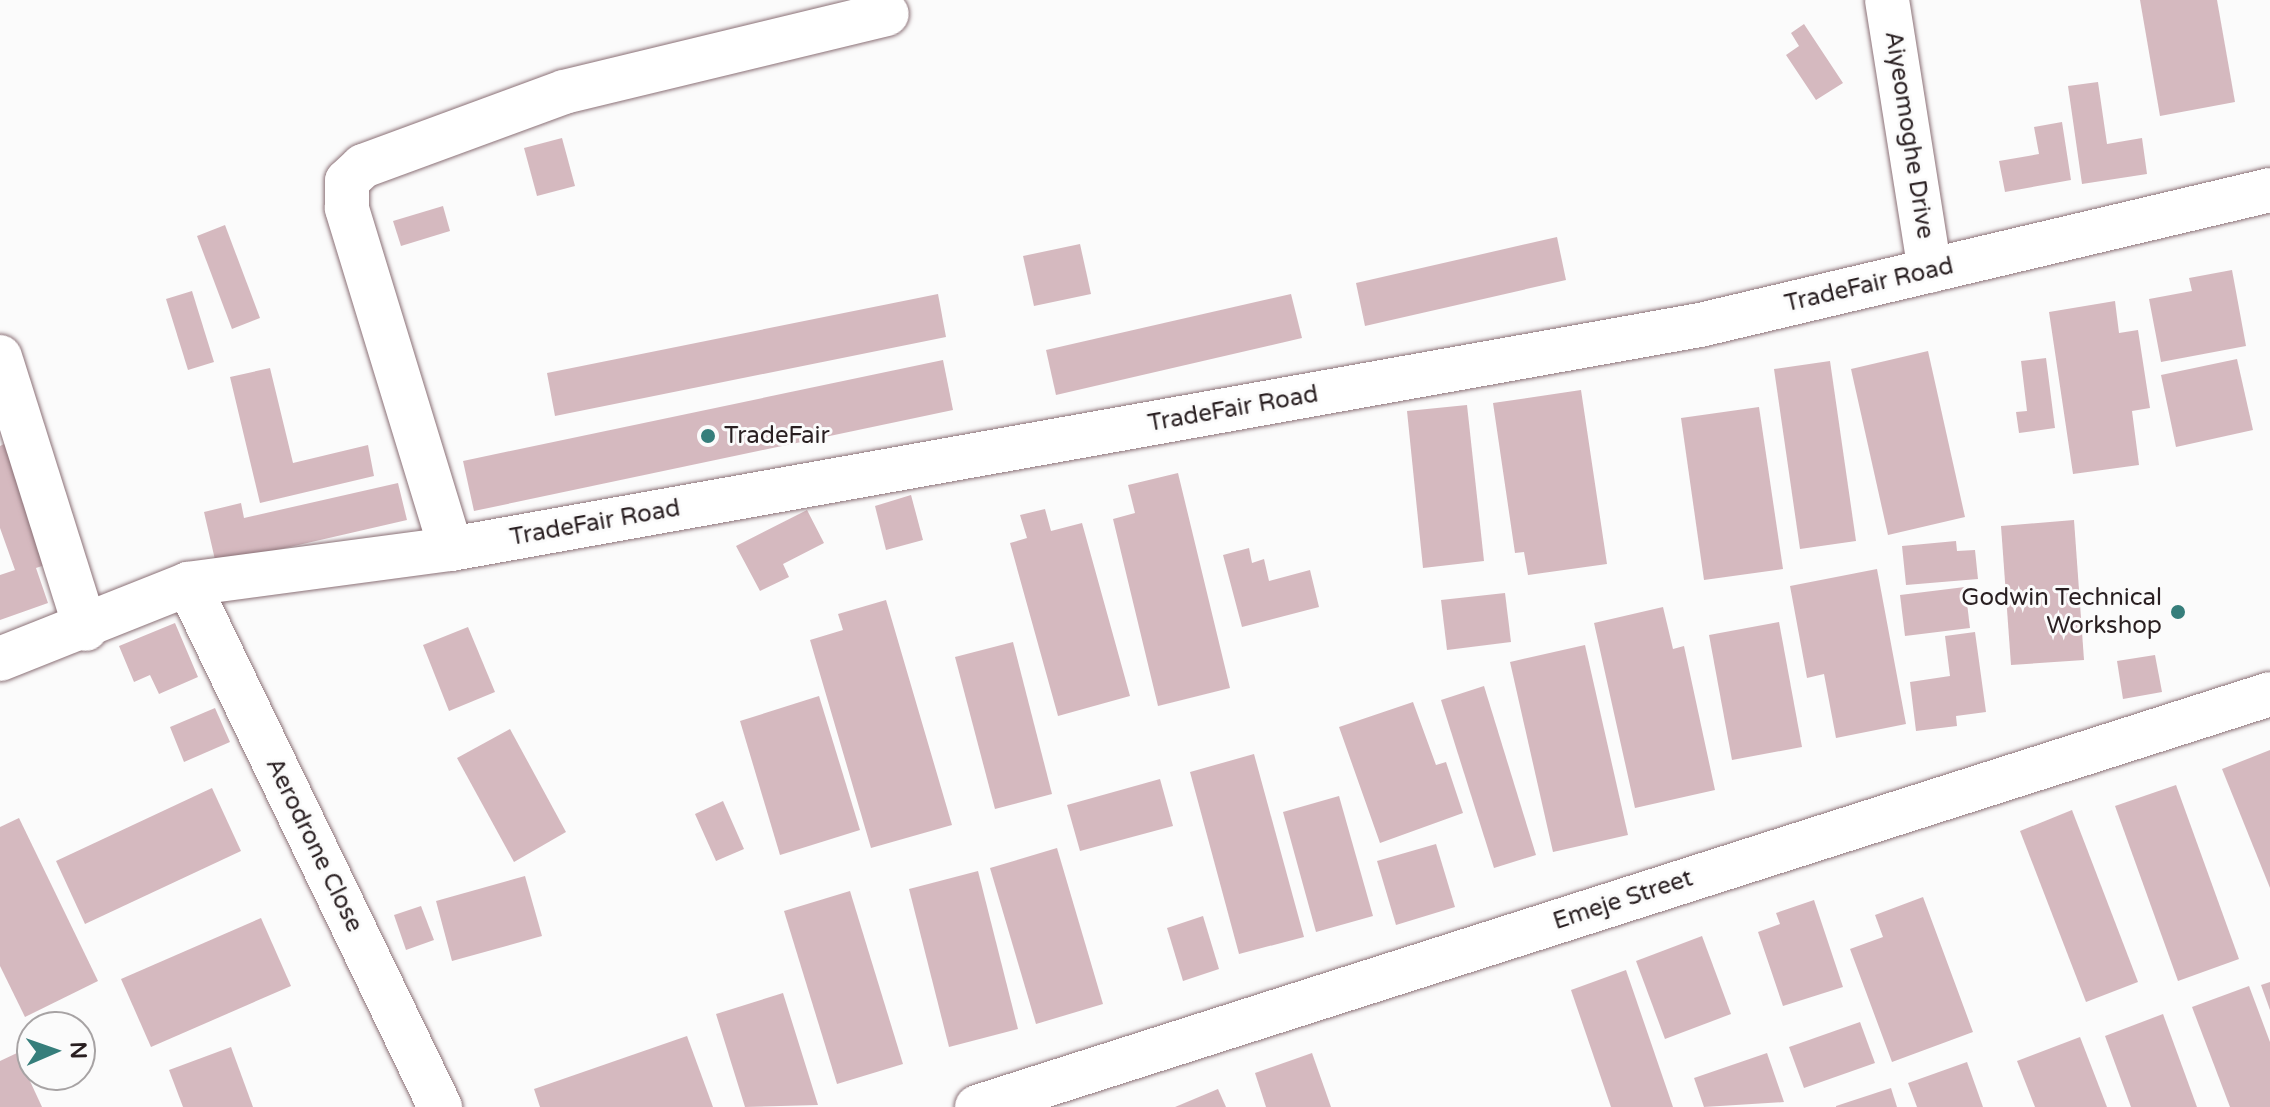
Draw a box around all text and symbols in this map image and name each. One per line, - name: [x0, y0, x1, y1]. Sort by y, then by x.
- street label: Aiyeomoghe Drive: [1878, 29, 1940, 241]
- street label: TradeFair Road: [1782, 252, 1956, 318]
- street label: TradeFair Road: [1146, 380, 1320, 438]
- place label: TradeFair: [724, 422, 830, 450]
- marker: TradeFair: [699, 427, 717, 445]
- street label: TradeFair Road: [508, 494, 682, 552]
- place label: Godwin Technical Workshop: [1961, 584, 2162, 640]
- marker: Godwin Technical Workshop: [2169, 603, 2187, 621]
- street label: Aerodrone Close: [259, 753, 369, 937]
- street label: Emeje Street: [1549, 864, 1697, 936]
- north arrow: [16, 1011, 96, 1091]
- text: N: [65, 1041, 91, 1060]

